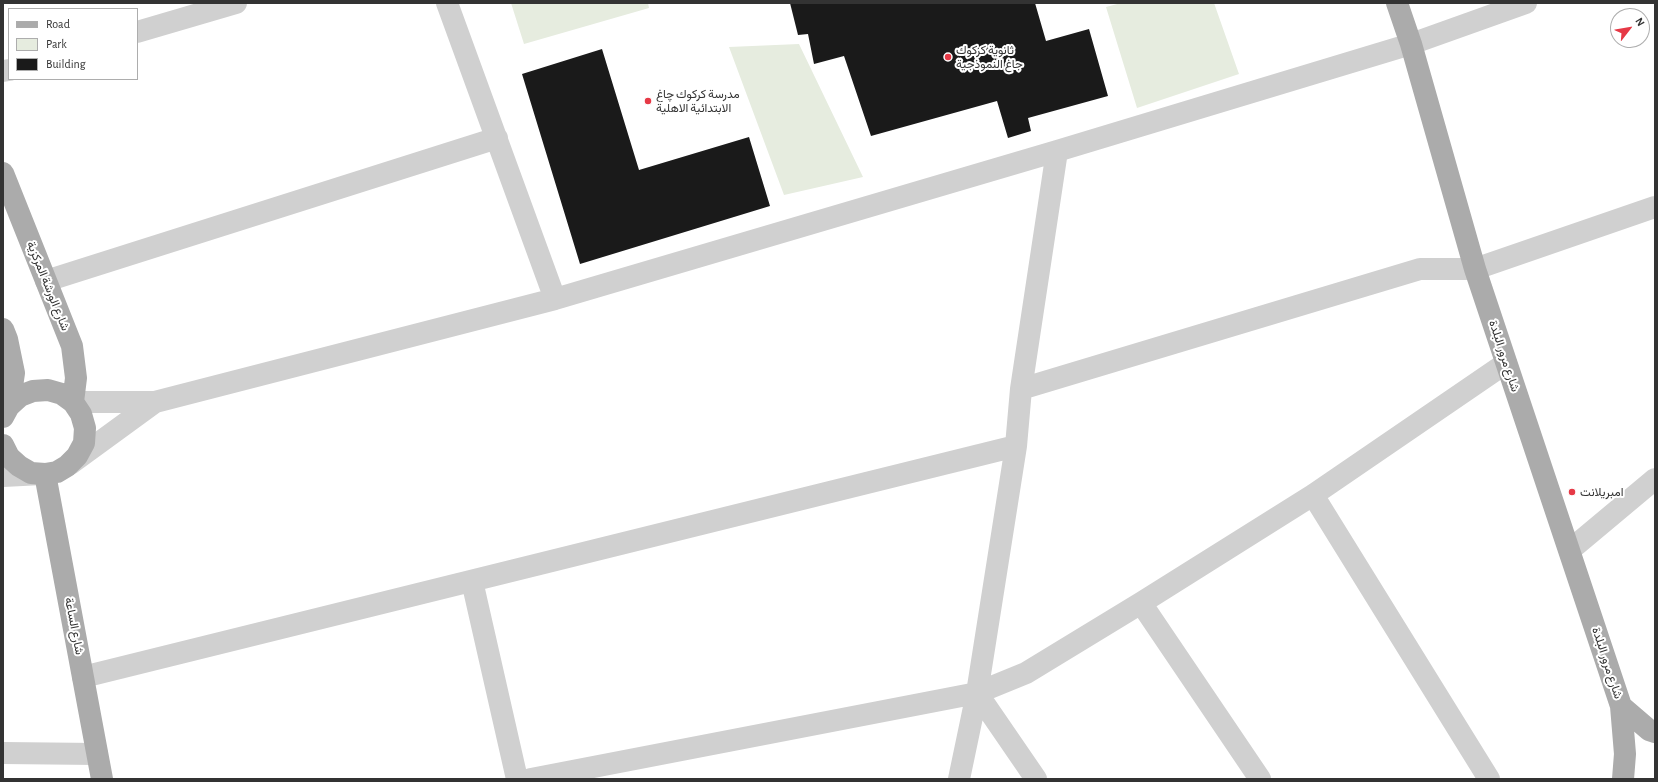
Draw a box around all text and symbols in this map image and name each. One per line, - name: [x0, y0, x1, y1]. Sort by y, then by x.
- legend: [8, 8, 138, 80]
- north arrow: [1610, 8, 1650, 48]
- text: N: [1633, 16, 1647, 28]
- text: Road: [46, 18, 70, 30]
- text: Park: [46, 38, 67, 50]
- place label: ثانوية كركوك جاغ النموذجية: [956, 43, 1023, 71]
- marker: ثانوية كركوك جاغ النموذجية: [943, 52, 953, 62]
- text: Building: [46, 58, 86, 70]
- place label: مدرسة كركوك چاغ الابتدائية الاهلية: [656, 87, 740, 115]
- marker: مدرسة كركوك چاغ الابتدائية الاهلية: [643, 96, 653, 106]
- street label: شارع الورشة المركزية: [24, 239, 72, 333]
- street label: شارع مرور البلدة: [1486, 318, 1522, 394]
- place label: امبريلانت: [1580, 485, 1624, 499]
- marker: امبريلانت: [1567, 487, 1577, 497]
- street label: شارع الساعة: [61, 596, 87, 656]
- street label: شارع مرور البلدة: [1589, 625, 1625, 701]

